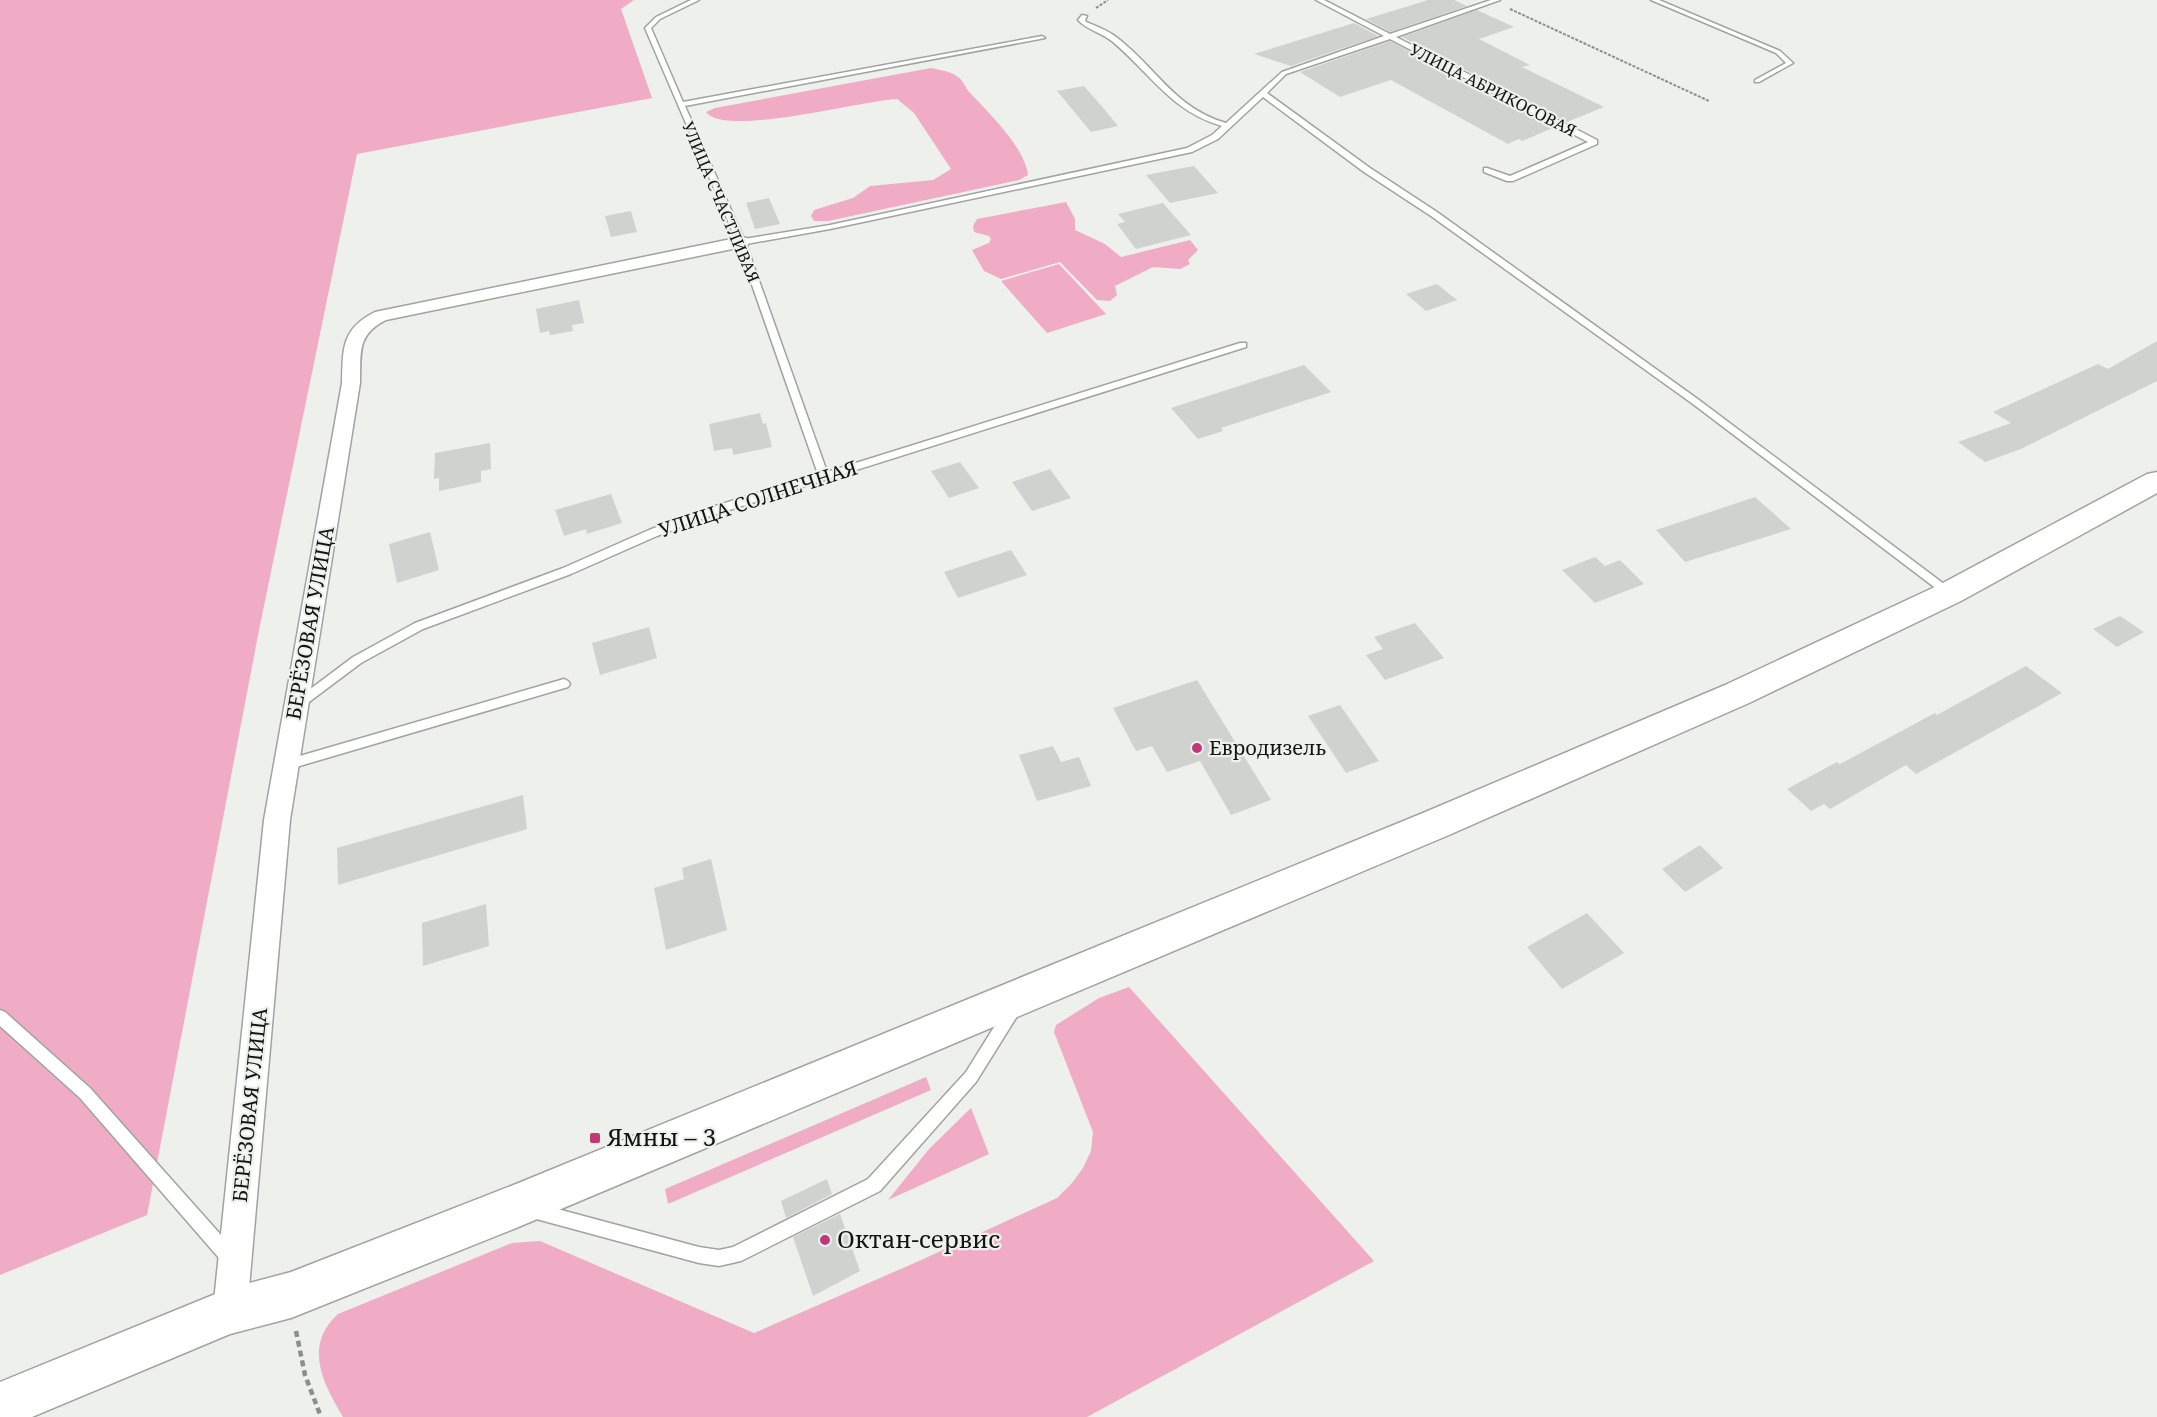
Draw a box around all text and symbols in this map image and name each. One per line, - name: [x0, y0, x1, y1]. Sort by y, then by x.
- street label: УЛИЦА АБРИКОСОВАЯ: [1406, 38, 1580, 142]
- street label: УЛИЦА СЧАСТЛИВАЯ: [677, 118, 765, 286]
- street label: УЛИЦА СОЛНЕЧНАЯ: [655, 454, 861, 543]
- street label: БЕРЁЗОВАЯ УЛИЦА: [279, 523, 340, 722]
- place label: Евродизель: [1209, 734, 1326, 761]
- marker: Евродизель: [1190, 741, 1204, 755]
- street label: БЕРЁЗОВАЯ УЛИЦА: [226, 1005, 273, 1204]
- place label: Ямны – 3: [606, 1120, 716, 1153]
- marker: Ямны – 3: [588, 1131, 602, 1145]
- place label: Октан-сервис: [837, 1222, 1000, 1255]
- marker: Октан-сервис: [818, 1233, 832, 1247]

